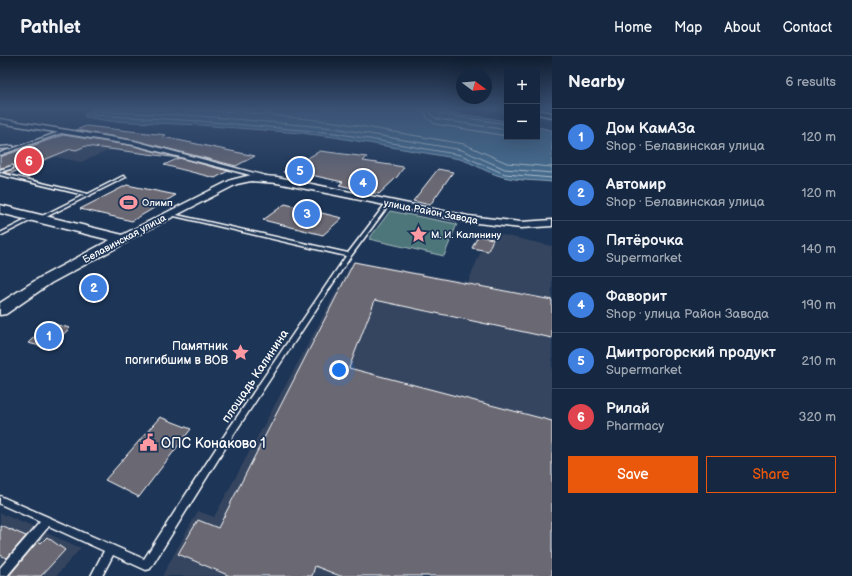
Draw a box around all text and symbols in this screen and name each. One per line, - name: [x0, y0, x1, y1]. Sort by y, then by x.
- text: Pathlet: [20, 16, 81, 39]
- text: Home: [614, 19, 652, 36]
- text: Map: [674, 19, 702, 36]
- text: About: [724, 19, 761, 36]
- text: Contact: [783, 19, 832, 36]
- north arrow: [456, 68, 492, 104]
- map controls: [504, 68, 540, 140]
- button: +: [504, 68, 540, 104]
- text: Nearby: [568, 72, 625, 92]
- text: 6 results: [786, 74, 836, 90]
- button: −: [504, 104, 540, 140]
- text: Дом КамАЗа: [606, 119, 695, 138]
- text: 1: [578, 129, 584, 145]
- text: 120 m: [801, 129, 836, 145]
- text: Shop · Белавинская улица: [606, 138, 765, 154]
- pin: 6: [16, 146, 42, 176]
- pin: 5: [287, 156, 313, 186]
- pin: 4: [350, 168, 376, 198]
- text: Автомир: [606, 175, 666, 194]
- text: 2: [577, 185, 585, 201]
- text: 120 m: [801, 185, 836, 201]
- sports icon: Олимп: [119, 192, 139, 212]
- text: Shop · Белавинская улица: [606, 194, 765, 210]
- place label: Олимп: [142, 197, 173, 209]
- street label: улица Район Завода: [383, 197, 479, 227]
- pin: 3: [294, 199, 320, 229]
- street label: Белавинская улица: [81, 212, 168, 266]
- place icon: М. И. Калинину: [408, 224, 428, 244]
- place label: М. И. Калинину: [431, 229, 502, 241]
- text: Пятёрочка: [606, 231, 683, 250]
- text: 3: [577, 241, 585, 257]
- text: 140 m: [801, 241, 836, 257]
- text: Supermarket: [606, 250, 682, 266]
- pin: 2: [81, 273, 107, 303]
- text: Фаворит: [606, 287, 667, 306]
- text: 4: [577, 297, 585, 313]
- text: 190 m: [802, 297, 836, 313]
- text: Shop · улица Район Завода: [606, 306, 769, 322]
- pin: 1: [36, 321, 62, 351]
- street label: площадь Калинина: [219, 327, 292, 426]
- place label: Памятник погигибшим в ВОВ: [125, 339, 229, 368]
- place icon: Памятник погигибшим в ВОВ: [231, 343, 251, 363]
- text: Дмитрогорский продукт: [606, 343, 776, 362]
- text: 5: [577, 353, 585, 369]
- text: 210 m: [802, 353, 836, 369]
- your location: [329, 360, 349, 380]
- text: Supermarket: [606, 362, 682, 378]
- text: Рилай: [606, 399, 650, 418]
- text: 6: [577, 409, 585, 425]
- text: 320 m: [798, 409, 836, 425]
- text: Pharmacy: [606, 418, 664, 434]
- public building icon: ОПС Конаково 1: [138, 433, 158, 453]
- place label: ОПС Конаково 1: [161, 435, 266, 452]
- button: Save: [568, 456, 698, 493]
- button: Share: [706, 456, 836, 493]

